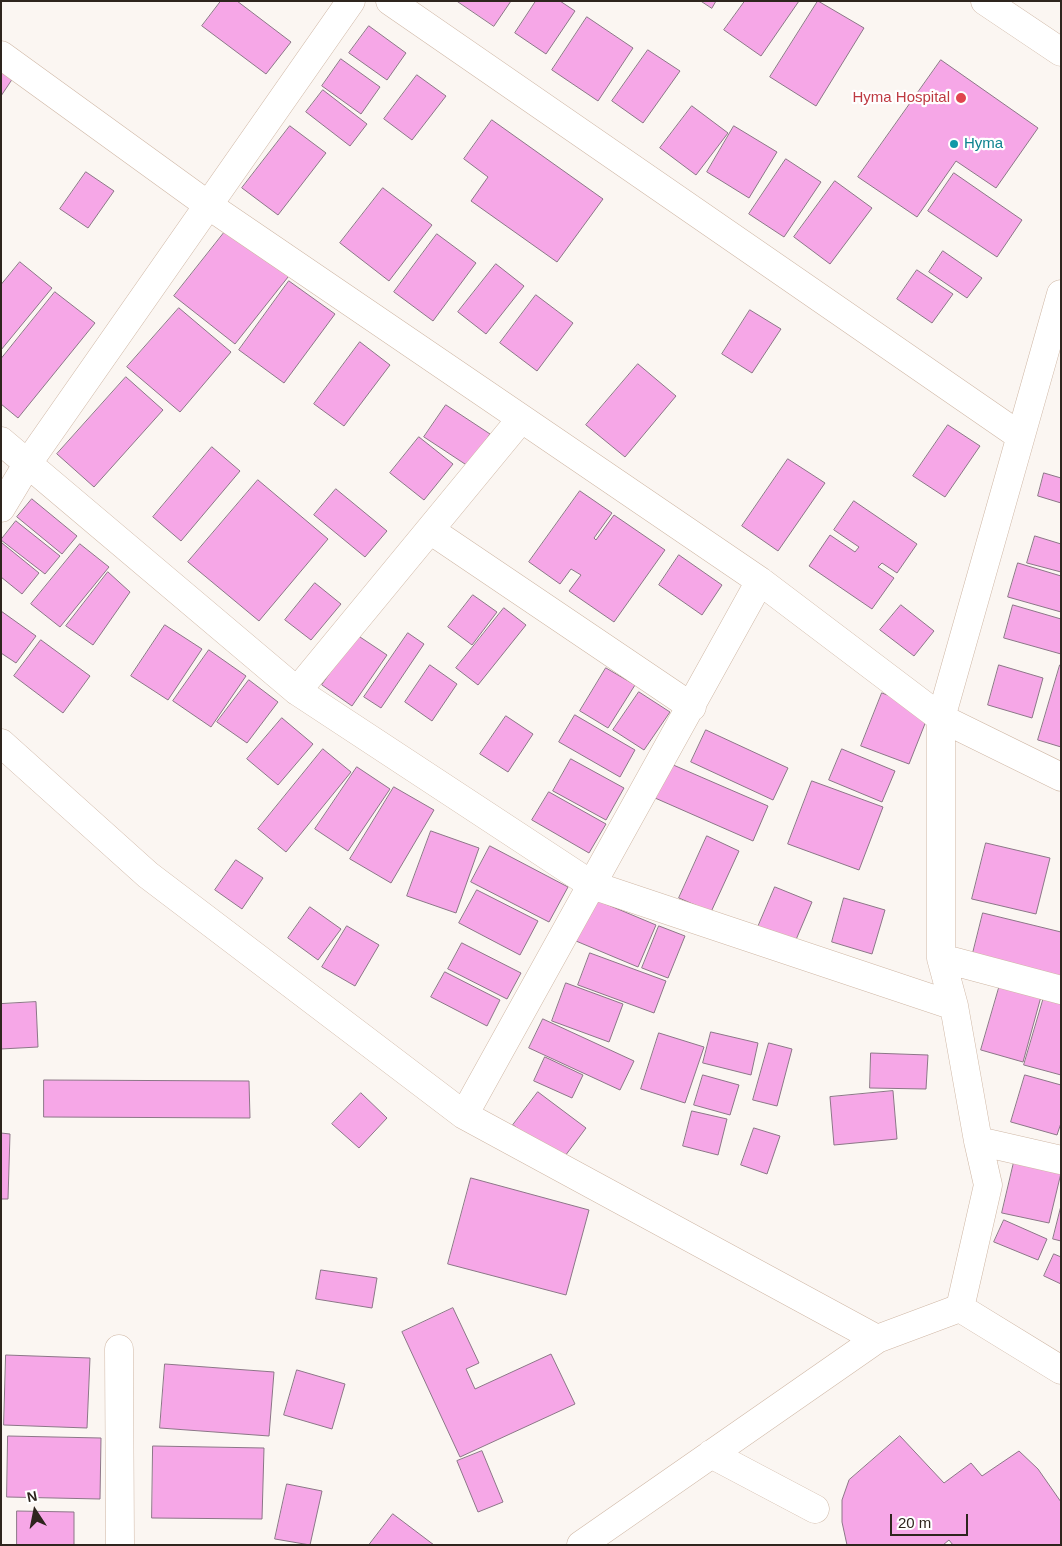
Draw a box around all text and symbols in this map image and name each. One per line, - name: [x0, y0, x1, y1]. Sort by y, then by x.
- place label: Hyma Hospital: [852, 89, 950, 107]
- marker: Hyma Hospital: [954, 91, 968, 105]
- place label: Hyma: [964, 135, 1003, 153]
- marker: Hyma: [948, 138, 960, 150]
- north arrow: [10, 1486, 60, 1536]
- text: N: [26, 1487, 39, 1505]
- scale bar: [892, 1504, 970, 1536]
- text: 20 m: [898, 1514, 931, 1531]

